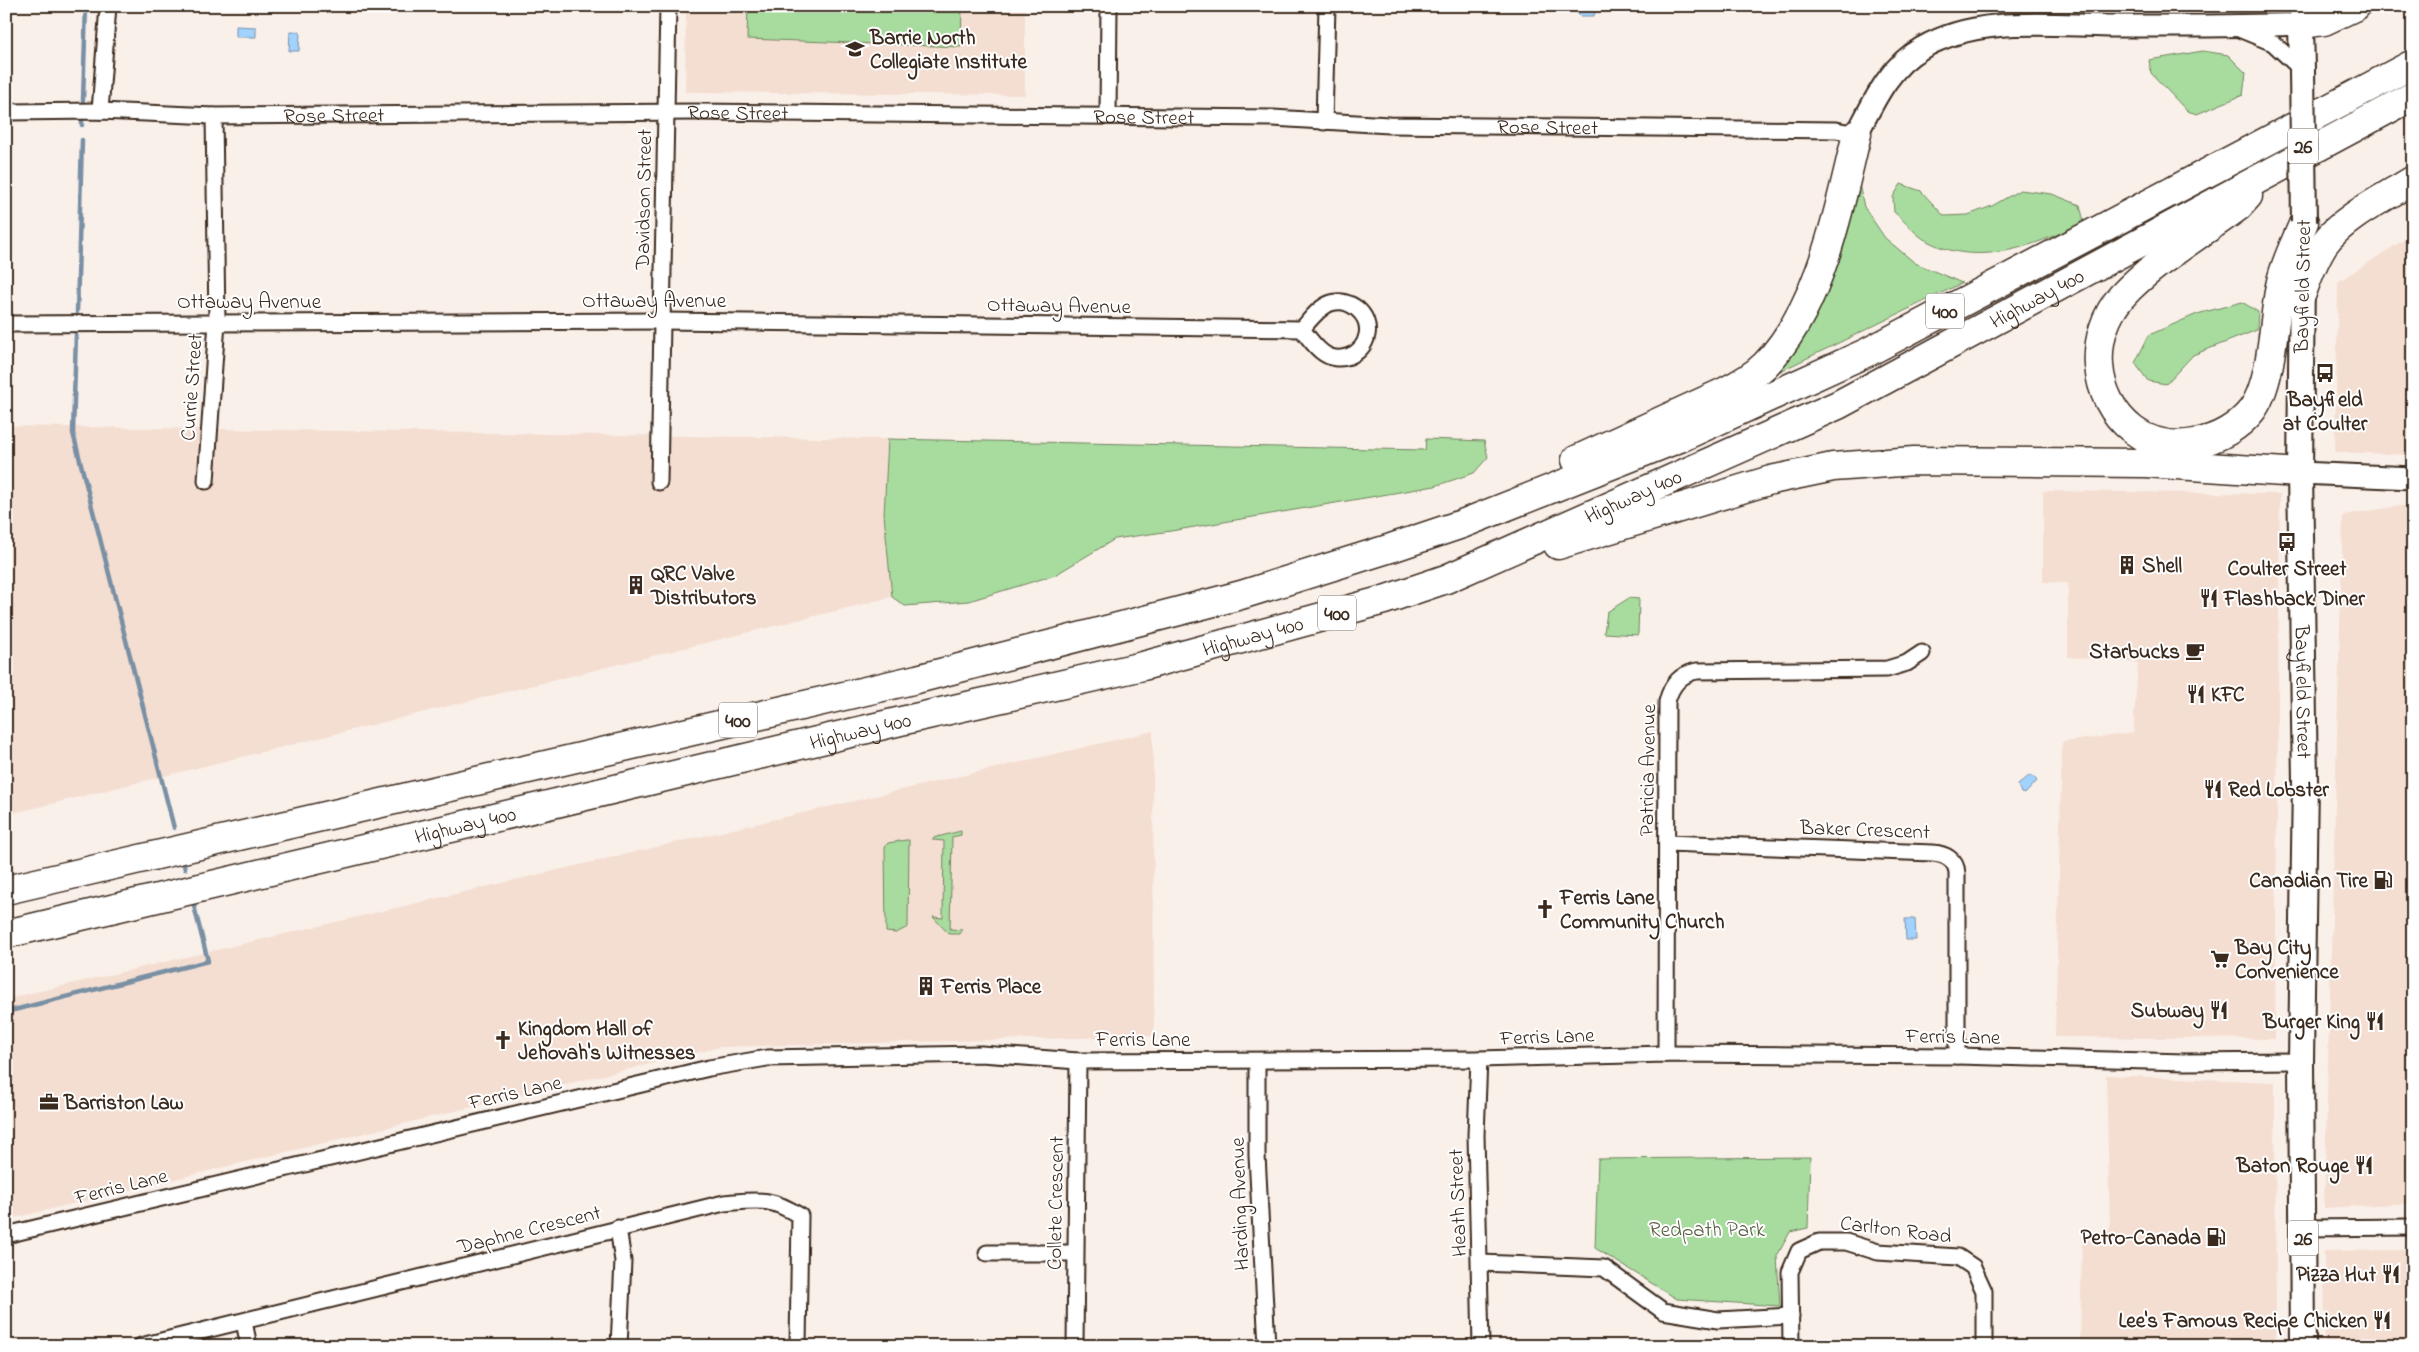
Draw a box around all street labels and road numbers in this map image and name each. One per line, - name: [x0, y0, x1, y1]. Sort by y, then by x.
- street label: Rose Street: [687, 99, 788, 130]
- street label: Rose Street: [283, 102, 384, 132]
- street label: Rose Street: [1093, 103, 1194, 134]
- street label: Rose Street: [1497, 113, 1598, 144]
- street label: Davidson Street: [629, 128, 661, 271]
- road number: 26: [2288, 128, 2318, 164]
- street label: Bayfield Street: [2288, 219, 2322, 354]
- street label: Highway 400: [1985, 262, 2090, 338]
- street label: Ottaway Avenue: [582, 287, 727, 319]
- street label: Ottaway Avenue: [177, 288, 322, 320]
- street label: Ottaway Avenue: [987, 291, 1132, 325]
- road number: 400: [1926, 294, 1964, 328]
- street label: Currie Street: [174, 332, 212, 442]
- street label: Highway 400: [1580, 463, 1687, 533]
- road number: 400: [1318, 596, 1356, 630]
- street label: Highway 400: [1199, 610, 1307, 666]
- street label: Bayfield Street: [2284, 624, 2318, 759]
- road number: 400: [719, 702, 757, 738]
- street label: Patricia Avenue: [1633, 703, 1665, 836]
- street label: Highway 400: [807, 706, 914, 759]
- street label: Highway 400: [412, 800, 519, 853]
- street label: Baker Crescent: [1798, 814, 1930, 848]
- street label: Ferris Lane: [1498, 1021, 1595, 1055]
- street label: Ferris Lane: [1904, 1022, 2001, 1054]
- street label: Ferris Lane: [1095, 1026, 1191, 1056]
- street label: Ferris Lane: [465, 1069, 565, 1119]
- street label: Collete Crescent: [1041, 1136, 1073, 1270]
- street label: Harding Avenue: [1224, 1136, 1260, 1271]
- street label: Heath Street: [1442, 1148, 1476, 1257]
- street label: Ferris Lane: [71, 1162, 172, 1214]
- street label: Daphne Crescent: [454, 1199, 604, 1263]
- street label: Carlton Road: [1838, 1209, 1953, 1253]
- road number: 26: [2288, 1220, 2318, 1256]

